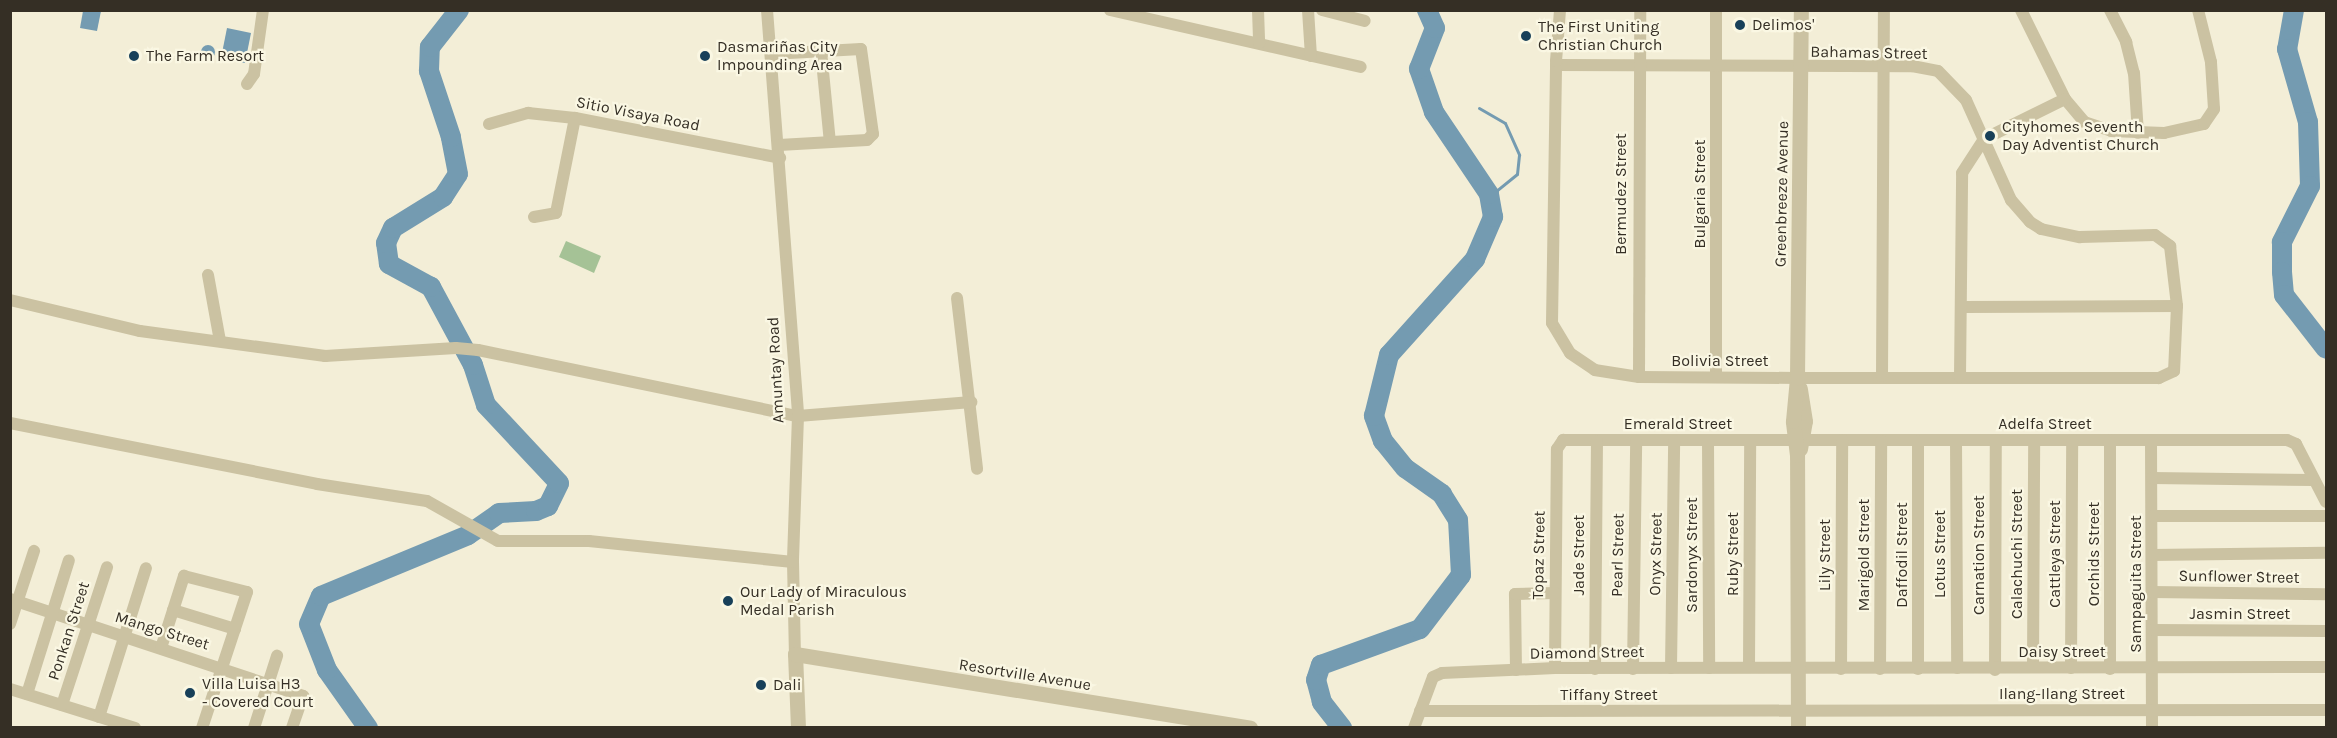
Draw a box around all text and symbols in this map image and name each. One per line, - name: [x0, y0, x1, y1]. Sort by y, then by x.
- place label: Delimos': [1752, 15, 1814, 35]
- place label: The First Uniting Christian Church: [1538, 17, 1662, 55]
- marker: Delimos': [1733, 18, 1747, 32]
- marker: The First Uniting Christian Church: [1519, 29, 1533, 43]
- place label: Dasmariñas City Impounding Area: [717, 37, 843, 75]
- street label: Bahamas Street: [1810, 42, 1928, 64]
- place label: The Farm Resort: [146, 46, 264, 66]
- marker: The Farm Resort: [127, 49, 141, 63]
- marker: Dasmariñas City Impounding Area: [698, 49, 712, 63]
- street label: Sitio Visaya Road: [575, 93, 701, 135]
- place label: Cityhomes Seventh Day Adventist Church: [2002, 117, 2159, 155]
- street label: Greenbreeze Avenue: [1771, 121, 1793, 267]
- marker: Cityhomes Seventh Day Adventist Church: [1983, 129, 1997, 143]
- street label: Bermudez Street: [1611, 133, 1631, 255]
- street label: Bulgaria Street: [1690, 139, 1710, 249]
- street label: Amuntay Road: [764, 316, 788, 424]
- street label: Bolivia Street: [1671, 351, 1769, 371]
- street label: Emerald Street: [1624, 414, 1732, 434]
- street label: Adelfa Street: [1998, 414, 2092, 434]
- street label: Calachuchi Street: [2007, 489, 2027, 619]
- street label: Carnation Street: [1969, 495, 1989, 615]
- street label: Sardonyx Street: [1682, 497, 1702, 613]
- street label: Marigold Street: [1854, 499, 1874, 611]
- street label: Cattleya Street: [2045, 500, 2065, 608]
- street label: Daffodil Street: [1892, 502, 1912, 608]
- street label: Orchids Street: [2084, 502, 2104, 606]
- street label: Topaz Street: [1529, 510, 1549, 600]
- street label: Lotus Street: [1930, 510, 1950, 598]
- street label: Onyx Street: [1646, 512, 1666, 596]
- street label: Ruby Street: [1723, 512, 1743, 596]
- street label: Pearl Street: [1608, 513, 1628, 597]
- street label: Jade Street: [1569, 515, 1589, 595]
- street label: Sampaguita Street: [2126, 515, 2146, 653]
- street label: Lily Street: [1815, 519, 1835, 591]
- street label: Sunflower Street: [2178, 566, 2300, 588]
- street label: Ponkan Street: [44, 579, 94, 683]
- place label: Our Lady of Miraculous Medal Parish: [740, 582, 907, 620]
- marker: Our Lady of Miraculous Medal Parish: [721, 594, 735, 608]
- street label: Jasmin Street: [2190, 604, 2290, 624]
- street label: Mango Street: [113, 608, 211, 654]
- street label: Diamond Street: [1529, 642, 1645, 664]
- street label: Daisy Street: [2018, 642, 2106, 662]
- street label: Resortville Avenue: [958, 655, 1092, 695]
- place label: Villa Luisa H3 - Covered Court: [202, 674, 313, 712]
- place label: Dali: [773, 675, 802, 695]
- marker: Dali: [754, 678, 768, 692]
- street label: Ilang-Ilang Street: [1999, 684, 2125, 704]
- street label: Tiffany Street: [1560, 685, 1658, 705]
- marker: Villa Luisa H3 - Covered Court: [183, 686, 197, 700]

